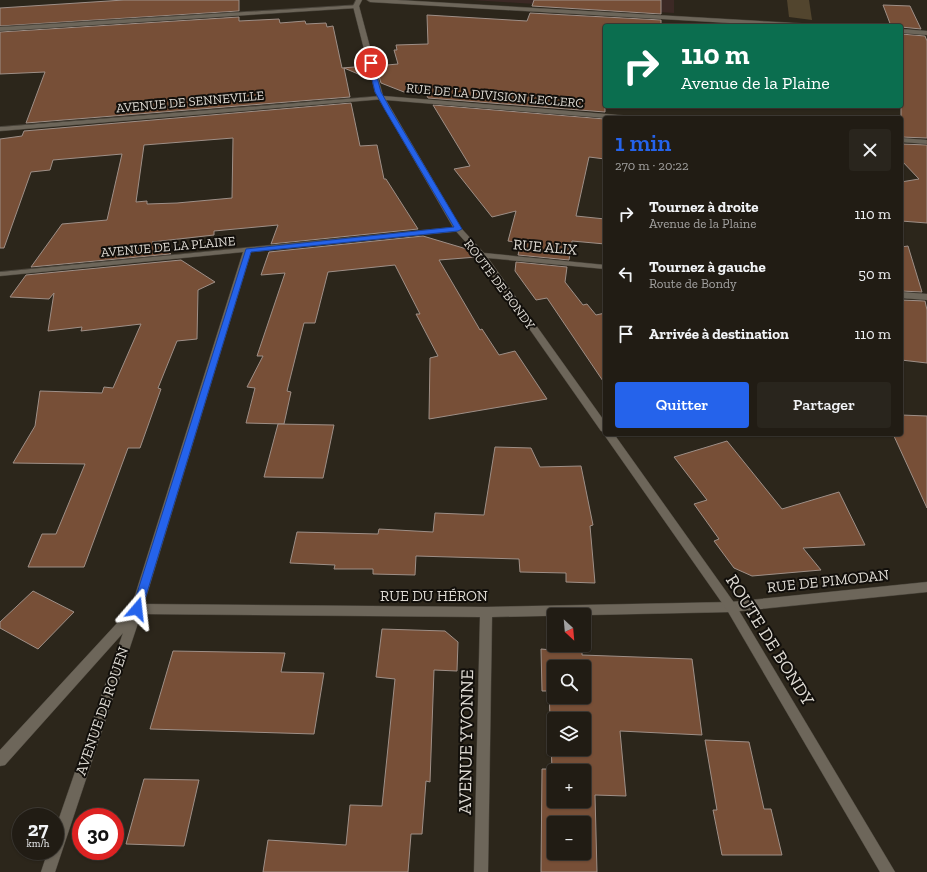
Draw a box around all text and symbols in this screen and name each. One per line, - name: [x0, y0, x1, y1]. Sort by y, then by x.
- text: 110 m: [681, 38, 750, 71]
- icon: right: [615, 40, 667, 92]
- pin: [354, 46, 388, 80]
- icon: arrive: [360, 52, 382, 74]
- text: Avenue de la Plaine: [681, 72, 830, 94]
- street label: RUE DE LA DIVISION LECLERC: [406, 80, 584, 111]
- street label: AVENUE DE SENNEVILLE: [115, 88, 265, 115]
- text: 1 min: [615, 128, 671, 157]
- button: close: [849, 129, 891, 171]
- text: 270 m · 20:22: [615, 158, 689, 173]
- text: Tournez à droite: [649, 198, 759, 216]
- icon: right: [615, 203, 637, 225]
- text: 110 m: [854, 205, 891, 223]
- text: Avenue de la Plaine: [649, 216, 756, 231]
- street label: AVENUE DE LA PLAINE: [100, 233, 236, 260]
- street label: RUE ALIX: [512, 235, 578, 259]
- street label: ROUTE DE BONDY: [461, 237, 538, 332]
- text: Tournez à gauche: [649, 258, 766, 276]
- icon: left: [615, 263, 637, 285]
- text: 50 m: [858, 265, 891, 283]
- text: Route de Bondy: [649, 276, 737, 291]
- icon: arrive: [615, 323, 637, 345]
- text: Arrivée à destination: [649, 325, 789, 343]
- text: 110 m: [854, 325, 891, 343]
- button: Quitter: [615, 382, 749, 428]
- button: Partager: [757, 382, 891, 428]
- street label: RUE DE PIMODAN: [766, 566, 890, 596]
- street label: ROUTE DE BONDY: [721, 571, 819, 709]
- street label: RUE DU HÉRON: [380, 587, 488, 605]
- position arrow: [116, 588, 158, 630]
- north arrow: [547, 608, 591, 652]
- map controls: [547, 608, 591, 860]
- street label: AVENUE DE ROUEN: [72, 644, 132, 778]
- button: search: [547, 660, 591, 704]
- street label: AVENUE YVONNE: [454, 669, 478, 815]
- button: layers: [547, 712, 591, 756]
- button: +: [547, 764, 591, 808]
- speed limit sign: 30: [72, 808, 124, 860]
- button: −: [547, 816, 591, 860]
- text: 27: [28, 817, 48, 841]
- text: km/h: [27, 838, 49, 850]

